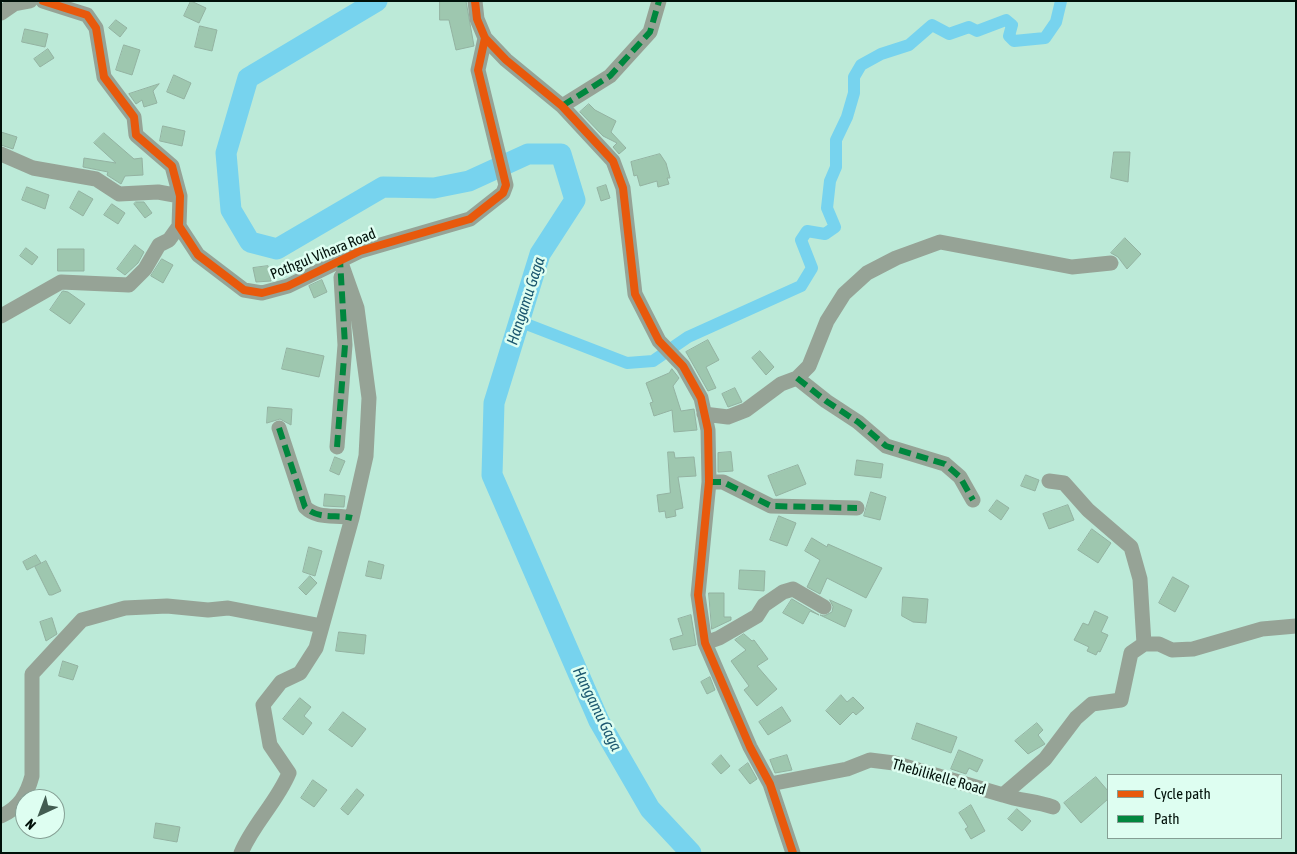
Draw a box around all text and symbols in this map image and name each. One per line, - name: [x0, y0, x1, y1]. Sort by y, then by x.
- street label: Pothgul Vihara Road: [268, 225, 378, 283]
- water label: Hangamu Gaga: [503, 255, 549, 347]
- water label: Hangamu Gaga: [568, 664, 626, 754]
- street label: Thebilikelle Road: [890, 755, 988, 799]
- legend: [1107, 774, 1282, 839]
- text: Cycle path: [1154, 785, 1211, 802]
- north arrow: [15, 789, 65, 839]
- text: Path: [1154, 810, 1180, 827]
- text: N: [22, 816, 39, 833]

